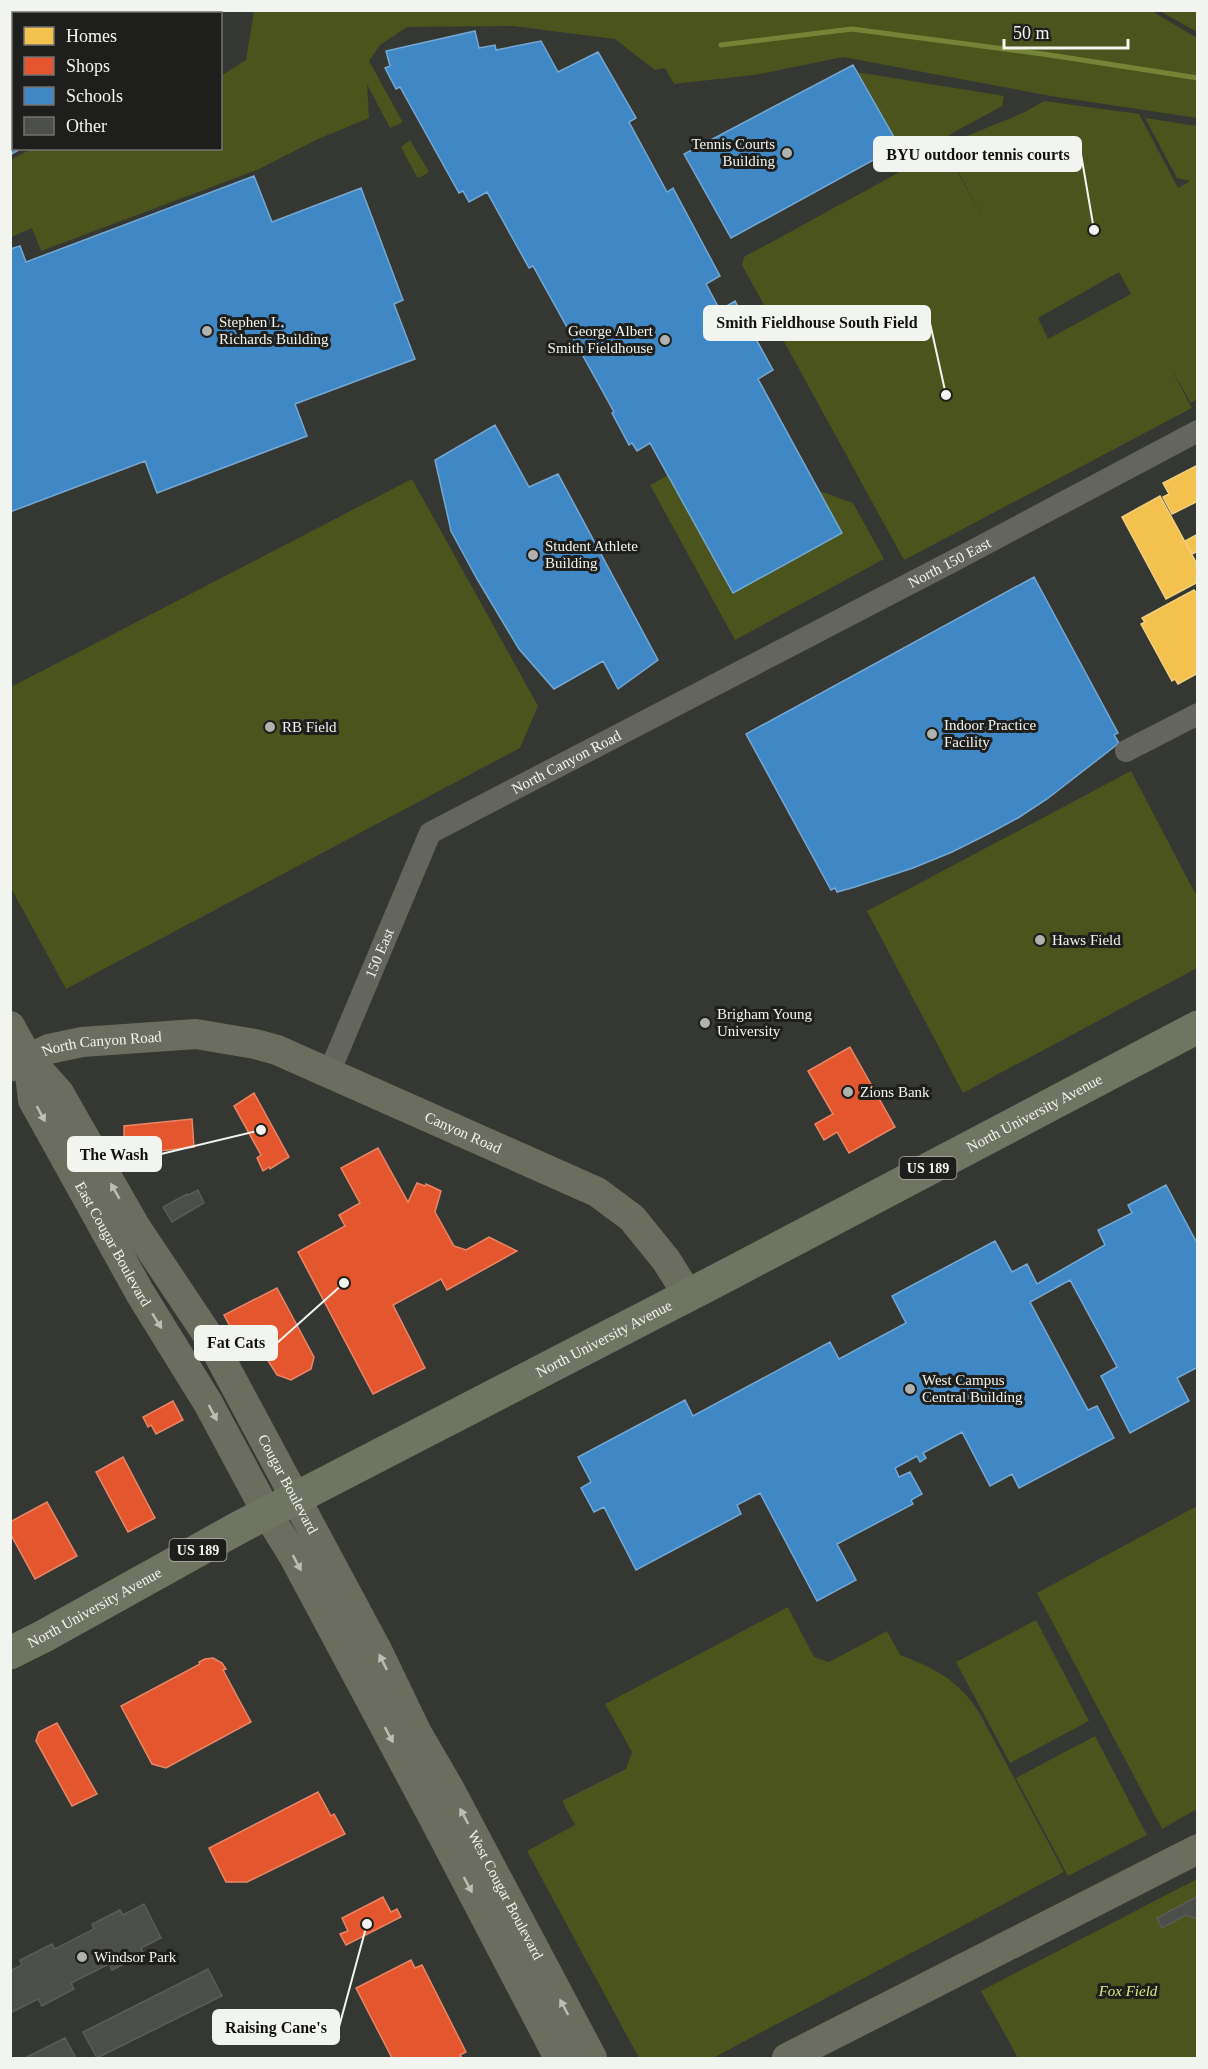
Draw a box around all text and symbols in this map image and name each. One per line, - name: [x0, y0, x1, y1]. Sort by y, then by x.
- legend: [12, 12, 222, 150]
- scale bar: [1004, 12, 1128, 50]
- text: 50 m: [1013, 23, 1050, 43]
- text: Homes: [66, 26, 117, 46]
- text: Shops: [66, 56, 110, 76]
- text: Schools: [66, 86, 123, 106]
- text: Other: [66, 116, 107, 136]
- place label: Tennis Courts Building: [691, 136, 775, 169]
- callout: BYU outdoor tennis courts: [874, 137, 1081, 171]
- marker: Tennis Courts Building: [780, 146, 794, 160]
- text: BYU outdoor tennis courts: [886, 146, 1070, 163]
- callout: Smith Fieldhouse South Field: [704, 306, 930, 340]
- place label: Stephen L. Richards Building: [219, 314, 329, 347]
- text: Smith Fieldhouse South Field: [716, 314, 918, 331]
- place label: George Albert Smith Fieldhouse: [548, 323, 654, 356]
- marker: Stephen L. Richards Building: [200, 324, 214, 338]
- marker: George Albert Smith Fieldhouse: [658, 333, 672, 347]
- street label: North 150 East: [906, 534, 994, 591]
- place label: Student Athlete Building: [545, 538, 638, 571]
- marker: Student Athlete Building: [526, 548, 540, 562]
- place label: Indoor Practice Facility: [944, 717, 1036, 750]
- place label: RB Field: [282, 719, 337, 735]
- marker: RB Field: [263, 720, 277, 734]
- street label: North Canyon Road: [509, 727, 624, 797]
- marker: Indoor Practice Facility: [925, 727, 939, 741]
- street label: 150 East: [362, 925, 397, 980]
- place label: Haws Field: [1052, 932, 1121, 948]
- marker: Haws Field: [1033, 933, 1047, 947]
- place label: Brigham Young University: [717, 1006, 813, 1039]
- marker: Brigham Young University: [698, 1016, 712, 1030]
- street label: North Canyon Road: [39, 1028, 163, 1059]
- street label: North University Avenue: [964, 1071, 1105, 1155]
- place label: Zions Bank: [860, 1084, 930, 1100]
- marker: Zions Bank: [841, 1085, 855, 1099]
- one-way arrow: [36, 1106, 46, 1123]
- street label: Canyon Road: [422, 1109, 504, 1157]
- callout: The Wash: [68, 1137, 161, 1171]
- text: The Wash: [80, 1146, 148, 1163]
- road number: US 189: [900, 1157, 956, 1179]
- street label: East Cougar Boulevard: [72, 1179, 154, 1310]
- one-way arrow: [110, 1182, 120, 1199]
- street label: North University Avenue: [533, 1297, 675, 1380]
- one-way arrow: [152, 1313, 163, 1329]
- callout: Fat Cats: [195, 1326, 277, 1360]
- text: Fat Cats: [207, 1334, 265, 1351]
- place label: West Campus Central Building: [922, 1372, 1023, 1405]
- marker: West Campus Central Building: [903, 1382, 917, 1396]
- one-way arrow: [208, 1404, 218, 1421]
- street label: Cougar Boulevard: [255, 1432, 321, 1537]
- road number: US 189: [170, 1539, 226, 1561]
- one-way arrow: [292, 1555, 302, 1572]
- street label: North University Avenue: [25, 1564, 165, 1651]
- one-way arrow: [378, 1653, 387, 1670]
- one-way arrow: [384, 1727, 394, 1744]
- one-way arrow: [459, 1807, 469, 1824]
- street label: West Cougar Boulevard: [465, 1828, 547, 1963]
- one-way arrow: [464, 1877, 473, 1894]
- place label: Windsor Park: [94, 1949, 177, 1965]
- marker: Windsor Park: [75, 1950, 89, 1964]
- park label: Fox Field: [1098, 1983, 1158, 1999]
- one-way arrow: [559, 1998, 569, 2015]
- callout: Raising Cane's: [213, 2010, 339, 2044]
- text: Raising Cane's: [225, 2019, 327, 2037]

